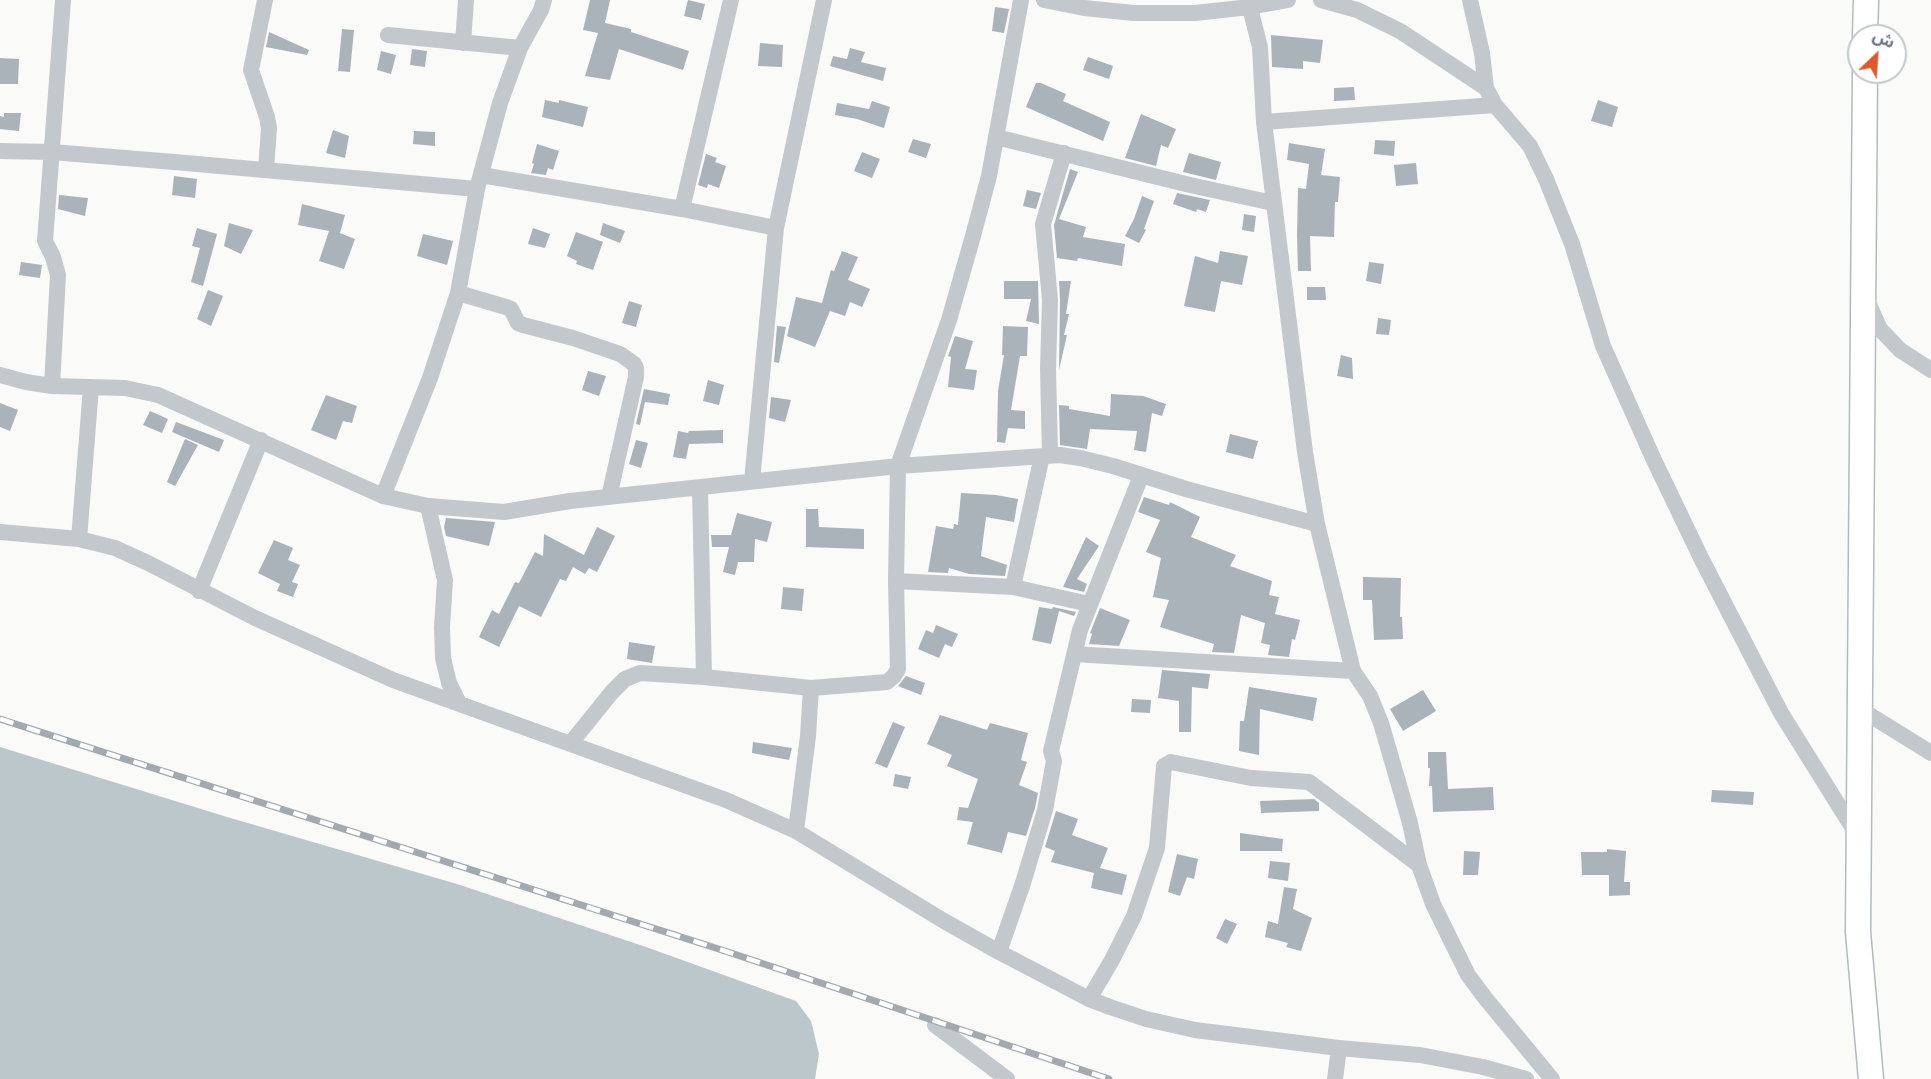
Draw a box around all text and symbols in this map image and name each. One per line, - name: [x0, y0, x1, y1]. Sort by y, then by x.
- north arrow: [1847, 24, 1907, 84]
- text: ش: [1870, 28, 1897, 51]

